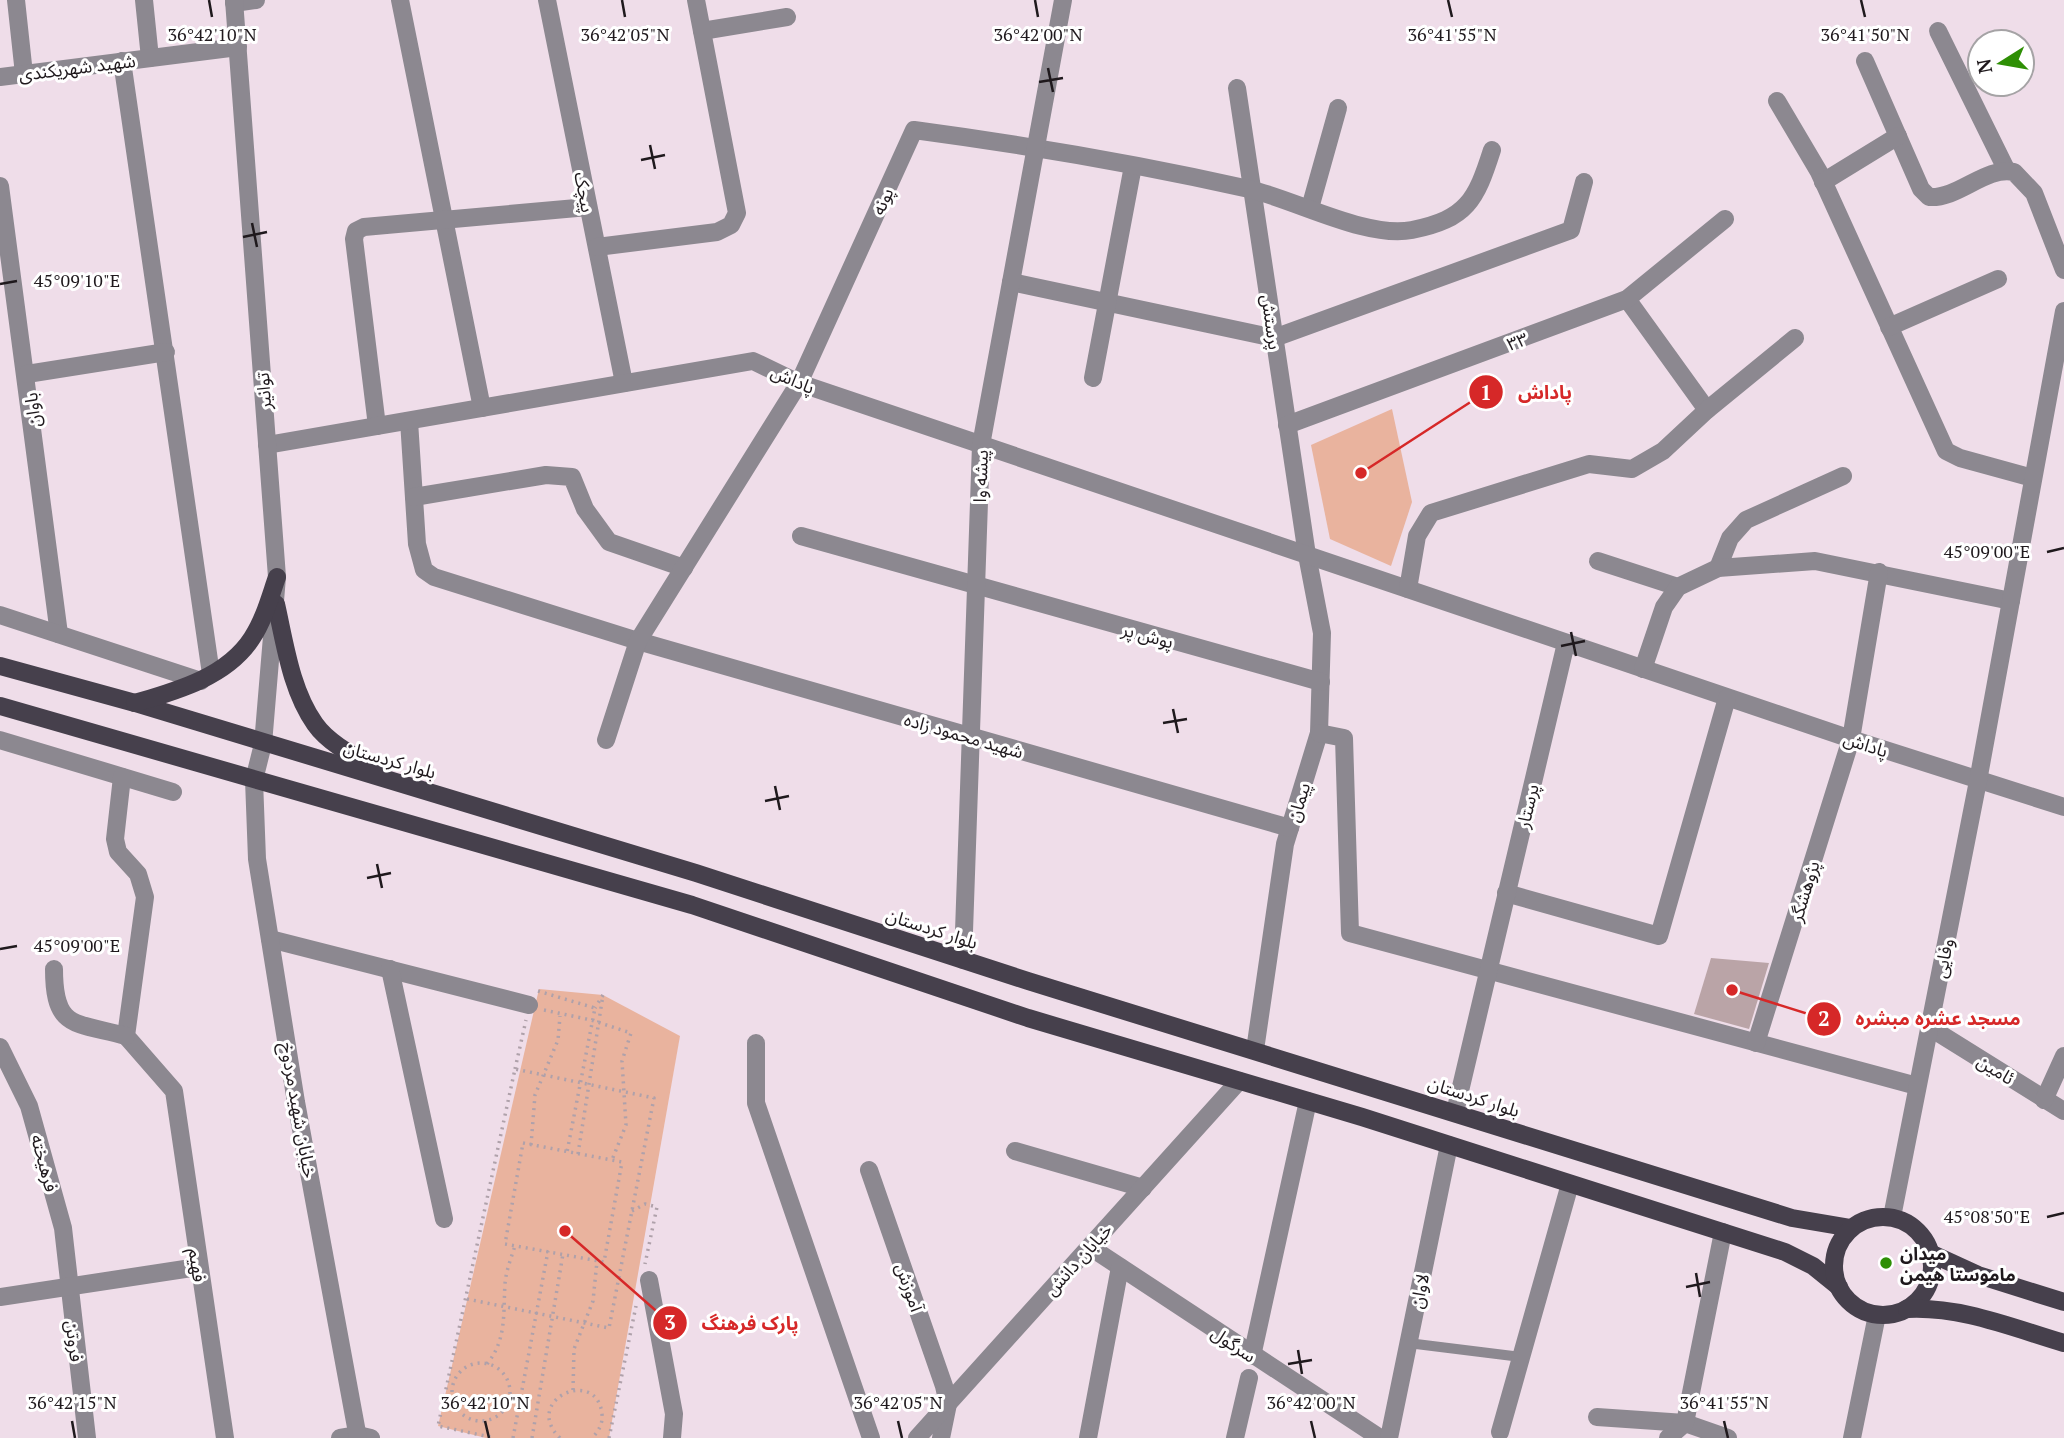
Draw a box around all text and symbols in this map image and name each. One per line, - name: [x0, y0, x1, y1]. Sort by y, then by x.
- text: 36°42'10"N: [167, 22, 257, 46]
- text: 36°42'05"N: [580, 22, 670, 46]
- text: 36°42'00"N: [993, 22, 1083, 46]
- text: 36°41'55"N: [1407, 22, 1497, 46]
- text: 36°41'50"N: [1820, 22, 1910, 46]
- north arrow: [1966, 28, 2036, 98]
- street label: شهید شهریکندی: [17, 48, 137, 86]
- text: N: [1970, 56, 1997, 76]
- street label: پیچک: [569, 170, 601, 215]
- street label: پونه: [865, 184, 899, 218]
- text: 45°09'10"E: [34, 268, 120, 292]
- street label: پرستش: [1256, 293, 1288, 351]
- street label: ۳۳: [1503, 326, 1531, 356]
- street label: پاداش: [767, 359, 819, 399]
- street label: توانیر: [250, 372, 276, 411]
- callout: پاداش: [1469, 372, 1586, 412]
- text: 1: [1480, 378, 1492, 406]
- text: پاداش: [1518, 379, 1572, 405]
- street label: باوان: [18, 391, 46, 429]
- street label: پیشه وا: [967, 449, 993, 503]
- text: 45°09'00"E: [1944, 539, 2030, 563]
- street label: پوش پر: [1119, 616, 1176, 654]
- street label: شهید محمود زاده: [902, 707, 1026, 763]
- street label: پاداش: [1841, 726, 1891, 763]
- street label: بلوار کردستان: [341, 734, 439, 784]
- street label: پیمان: [1281, 779, 1315, 825]
- street label: پرستار: [1510, 782, 1544, 831]
- street label: پژوهشگر: [1783, 858, 1825, 925]
- street label: بلوار کردستان: [883, 902, 981, 954]
- text: 45°09'00"E: [34, 933, 120, 957]
- street label: وفایی: [1927, 936, 1959, 980]
- callout: مسجد عشره مبشره: [1807, 999, 2035, 1039]
- text: 2: [1818, 1004, 1830, 1032]
- text: مسجد عشره مبشره: [1855, 1005, 2021, 1030]
- street label: خیابان شهید مردوخ: [273, 1040, 323, 1180]
- street label: ئامین: [1973, 1048, 2019, 1090]
- street label: بلوار کردستان: [1425, 1070, 1523, 1122]
- street label: فرهیخته: [26, 1132, 64, 1194]
- text: 45°08'50"E: [1944, 1204, 2030, 1228]
- street label: خیابان دانش: [1039, 1218, 1117, 1300]
- place label: میدان ماموستا هیمن: [1900, 1241, 2016, 1286]
- street label: فهیم: [182, 1246, 212, 1284]
- marker: میدان ماموستا هیمن: [1878, 1255, 1894, 1271]
- street label: آموزش: [891, 1259, 930, 1315]
- street label: لاوان: [1404, 1271, 1434, 1311]
- callout: پارک فرهنگ: [652, 1303, 813, 1343]
- text: 3: [664, 1308, 676, 1336]
- text: پارک فرهنگ: [701, 1310, 799, 1336]
- street label: فروتن: [61, 1319, 89, 1363]
- street label: سرگول: [1207, 1320, 1261, 1368]
- text: 36°42'15"N: [27, 1390, 117, 1414]
- text: 36°42'10"N: [440, 1390, 530, 1414]
- text: 36°42'05"N: [853, 1390, 943, 1414]
- text: 36°42'00"N: [1266, 1390, 1356, 1414]
- text: 36°41'55"N: [1679, 1390, 1769, 1414]

